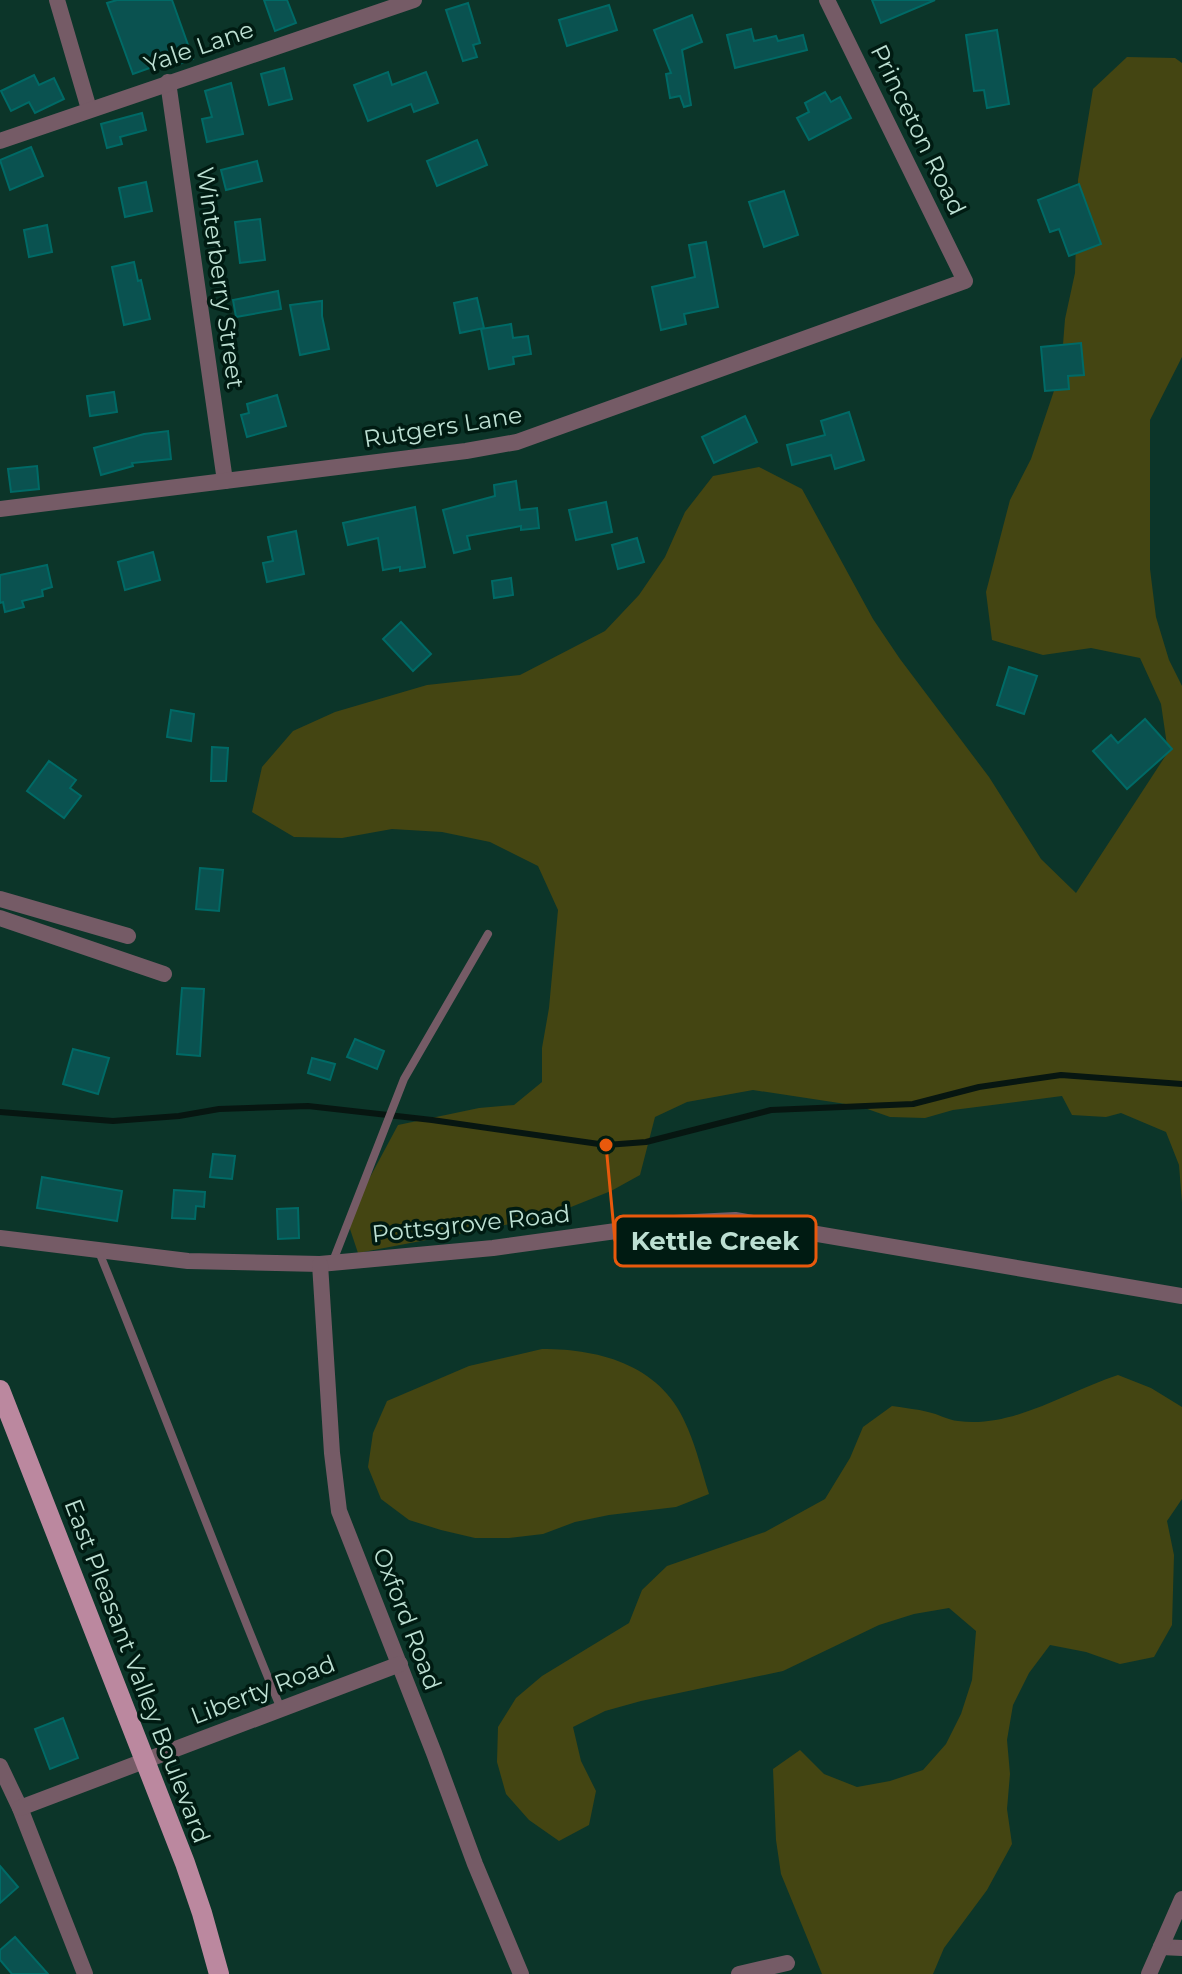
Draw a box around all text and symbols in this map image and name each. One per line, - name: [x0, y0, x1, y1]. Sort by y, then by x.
- street label: Yale Lane: [140, 14, 258, 79]
- street label: Princeton Road: [865, 40, 972, 220]
- street label: Winterberry Street: [191, 165, 250, 391]
- street label: Rutgers Lane: [361, 400, 524, 453]
- street label: Pottsgrove Road: [370, 1199, 572, 1248]
- callout: Kettle Creek: [615, 1216, 816, 1266]
- text: Kettle Creek: [631, 1225, 800, 1257]
- street label: East Pleasant Valley Boulevard: [58, 1495, 217, 1847]
- street label: Oxford Road: [367, 1543, 448, 1694]
- street label: Liberty Road: [187, 1649, 339, 1730]

